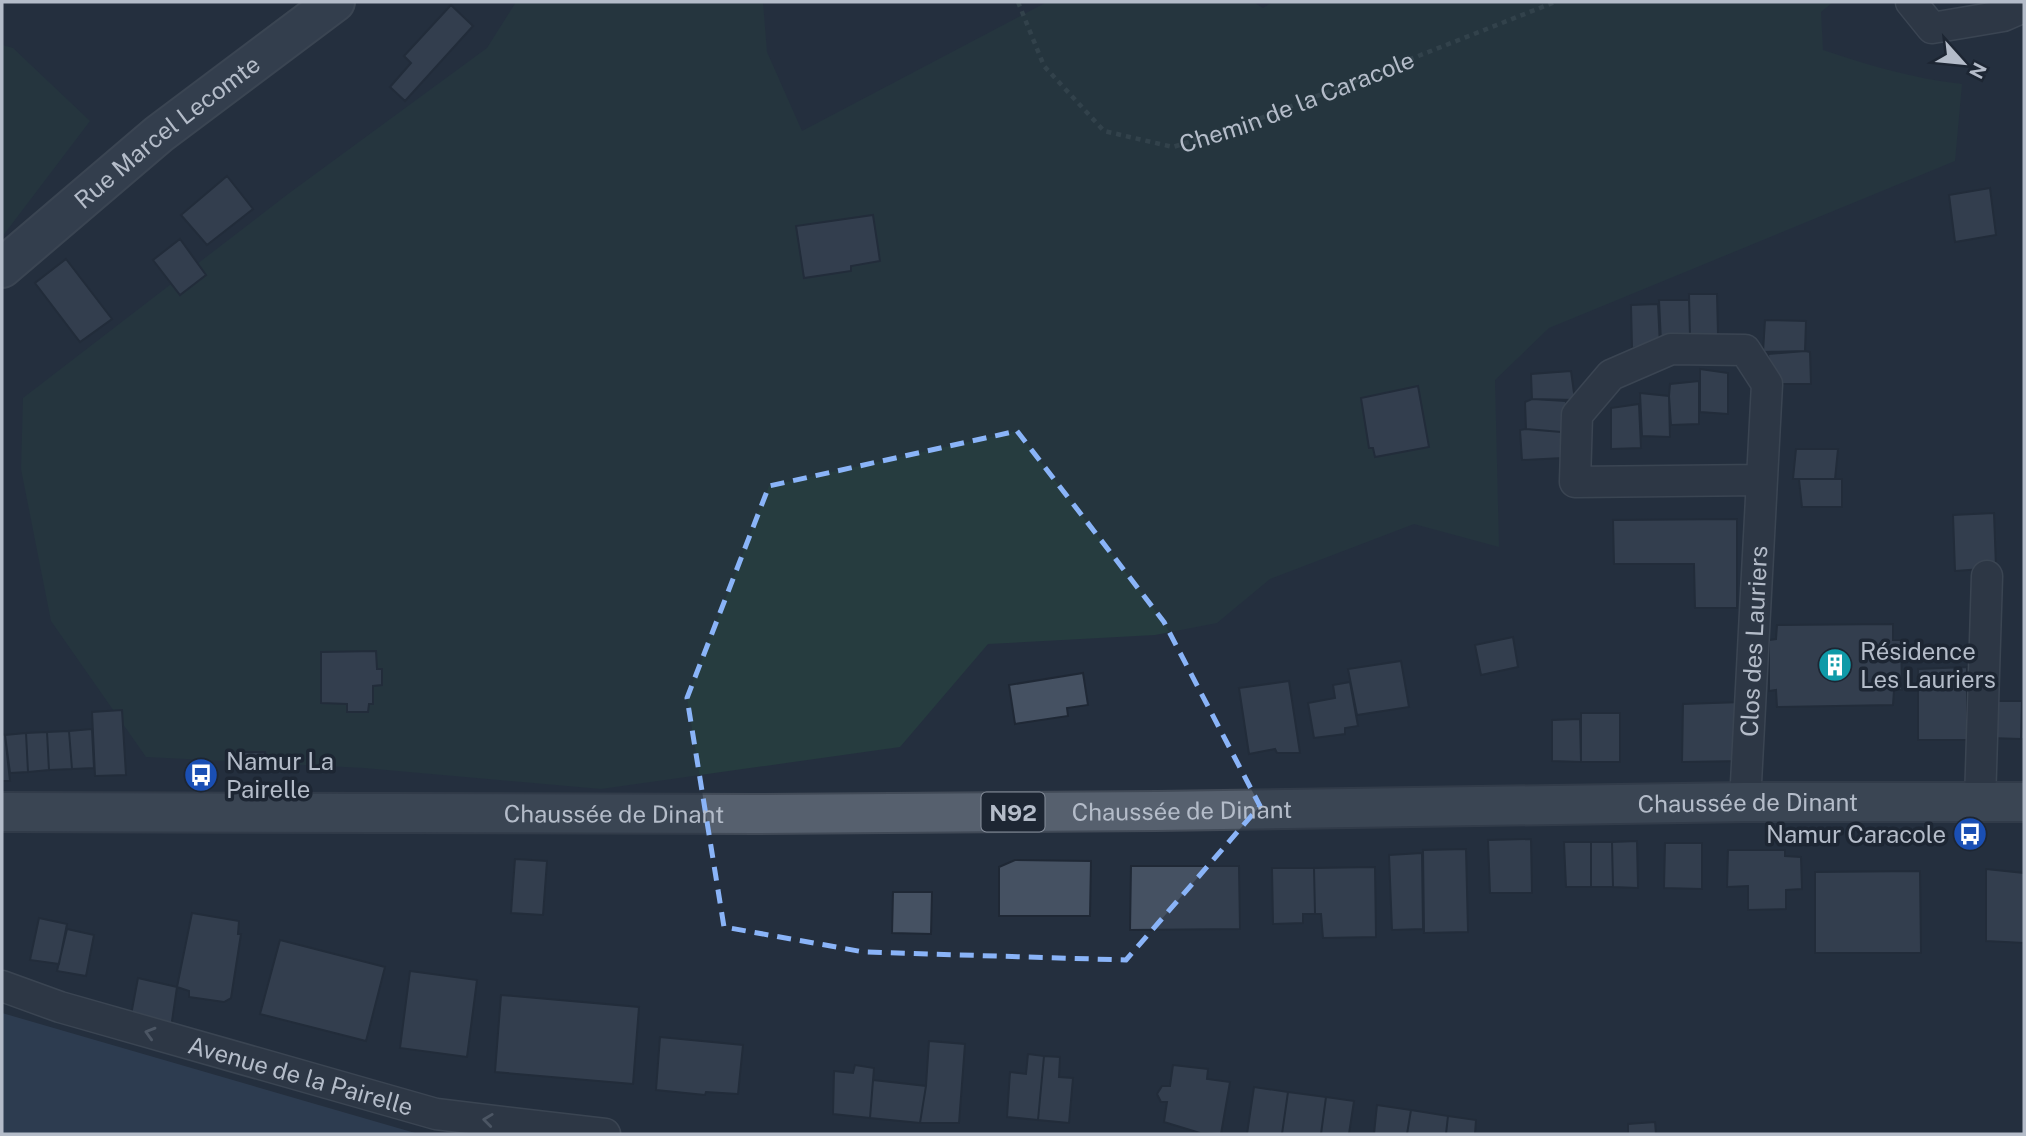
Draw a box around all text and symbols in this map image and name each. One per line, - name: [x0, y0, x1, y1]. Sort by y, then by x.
- north arrow: [1928, 28, 1998, 98]
- street label: Chemin de la Caracole: [1176, 45, 1418, 158]
- street label: Rue Marcel Lecomte: [69, 50, 265, 214]
- text: N: [1965, 59, 1991, 82]
- street label: Clos des Lauriers: [1734, 545, 1772, 737]
- place label: Résidence Les Lauriers: [1860, 637, 1996, 693]
- building icon: Résidence Les Lauriers: [1816, 646, 1854, 684]
- place label: Namur La Pairelle: [226, 747, 334, 803]
- bus stop icon: Namur La Pairelle: [182, 756, 220, 794]
- street label: Chaussée de Dinant: [1637, 788, 1858, 818]
- road number: N92: [982, 792, 1044, 832]
- street label: Chaussée de Dinant: [1072, 795, 1292, 826]
- street label: Chaussée de Dinant: [504, 799, 724, 828]
- bus stop icon: Namur Caracole: [1951, 815, 1989, 853]
- place label: Namur Caracole: [1766, 820, 1946, 848]
- one-way arrow: [144, 1026, 156, 1041]
- street label: Avenue de la Pairelle: [185, 1030, 416, 1121]
- one-way arrow: [482, 1113, 494, 1128]

